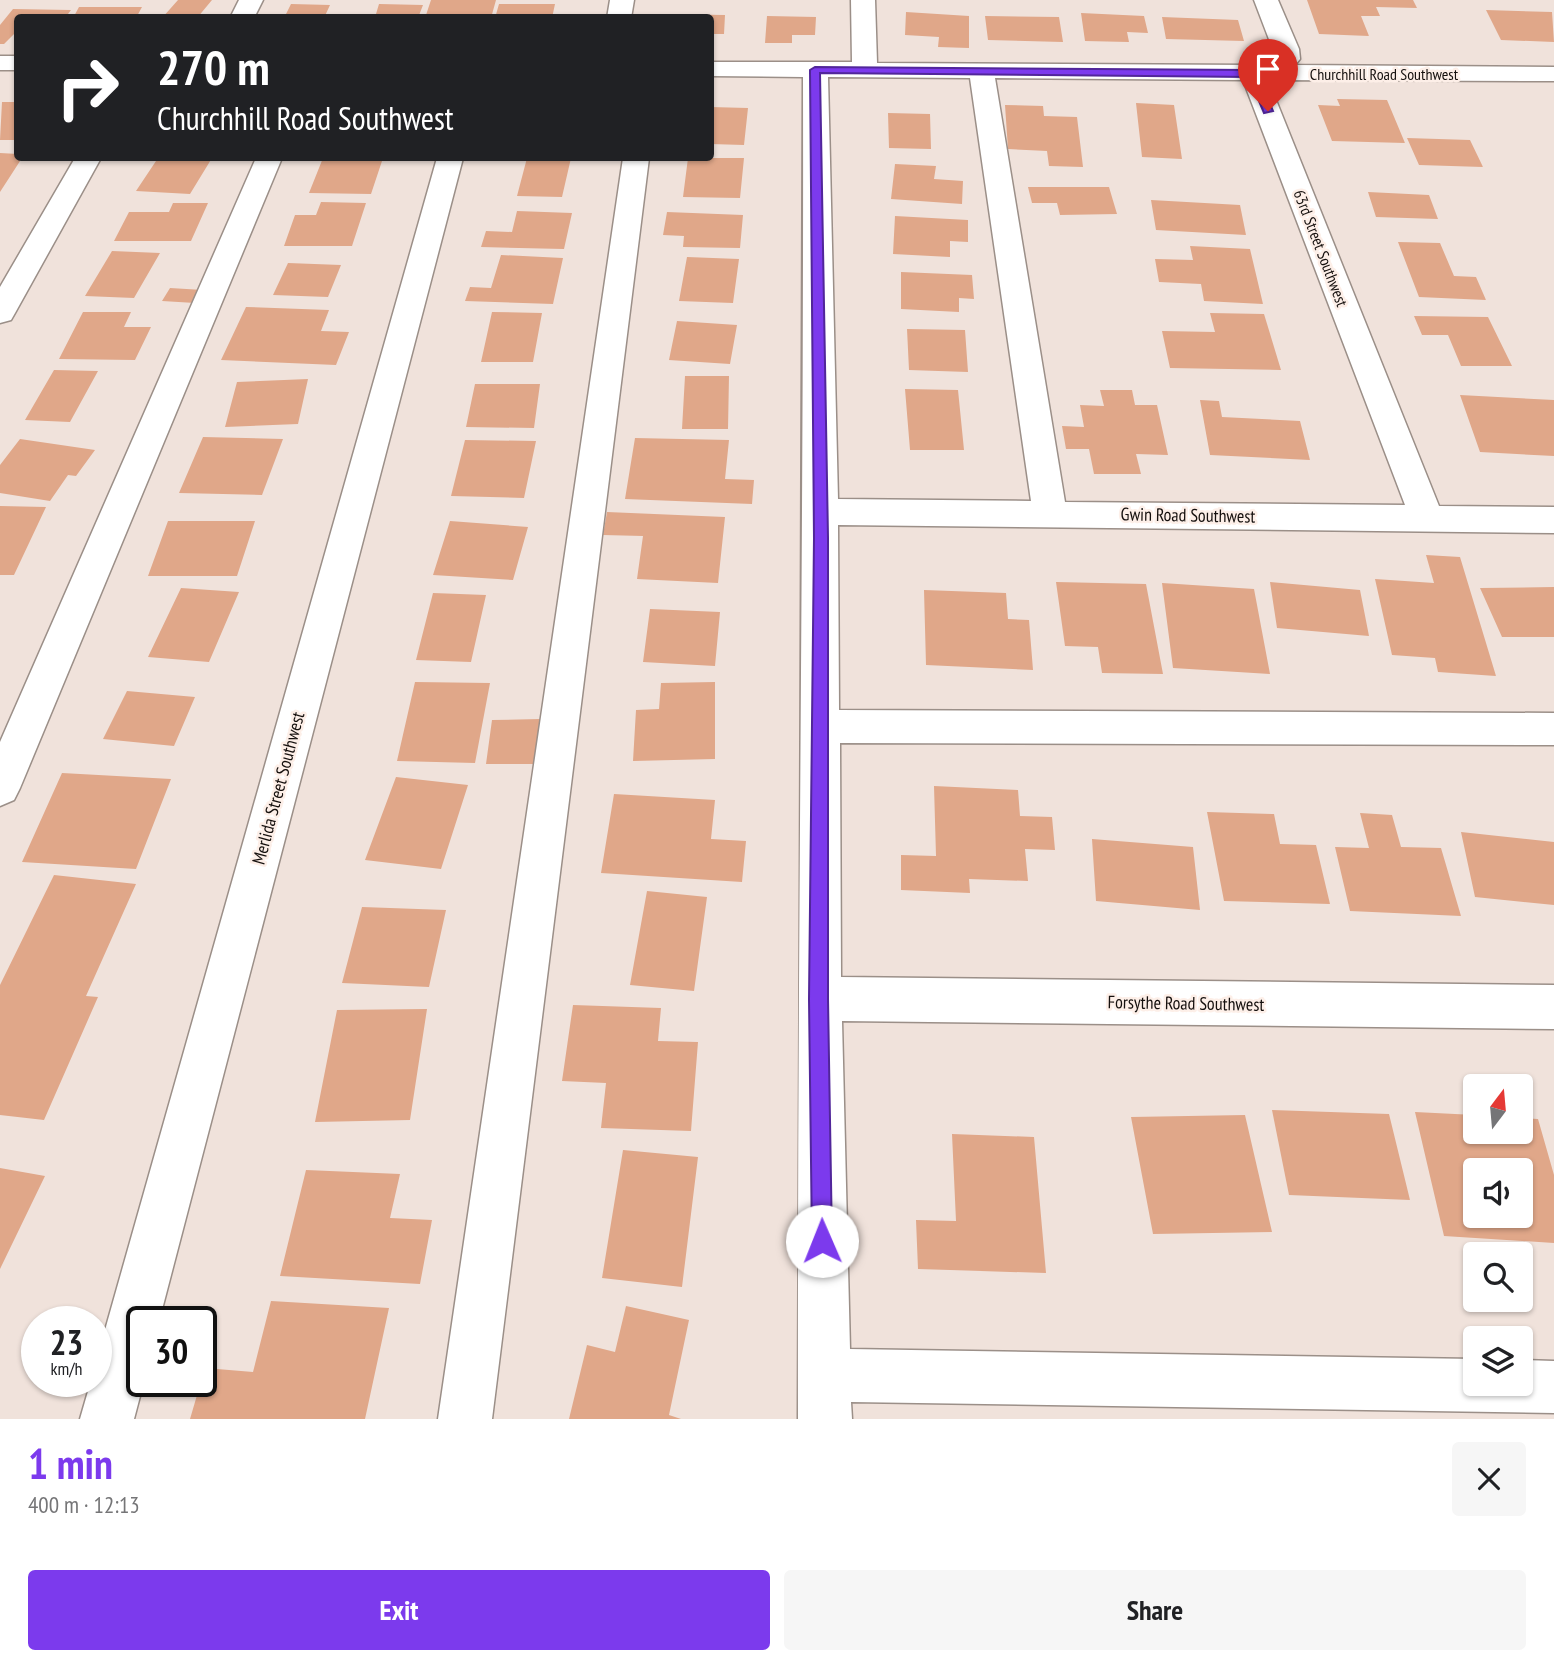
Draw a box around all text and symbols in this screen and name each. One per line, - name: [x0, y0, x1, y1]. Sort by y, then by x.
- text: 270 m: [157, 35, 270, 99]
- pin: [1238, 39, 1298, 111]
- icon: right: [42, 42, 133, 133]
- icon: arrive: [1249, 50, 1287, 88]
- street label: Churchhill Road Southwest: [1310, 64, 1459, 84]
- text: Churchhill Road Southwest: [157, 97, 454, 139]
- street label: 63rd Street Southwest: [1290, 187, 1353, 310]
- street label: Gwin Road Southwest: [1120, 502, 1256, 528]
- street label: Merlida Street Southwest: [247, 709, 309, 867]
- street label: Forsythe Road Southwest: [1107, 990, 1265, 1016]
- north arrow: [1463, 1074, 1533, 1144]
- map controls: [1463, 1074, 1533, 1396]
- button: sound: [1463, 1158, 1533, 1228]
- position arrow: [785, 1204, 859, 1278]
- button: search: [1463, 1242, 1533, 1312]
- speed limit sign: 30: [126, 1306, 217, 1397]
- text: 23: [50, 1319, 83, 1365]
- button: layers: [1463, 1326, 1533, 1396]
- text: km/h: [51, 1357, 82, 1380]
- text: 1 min: [28, 1436, 113, 1491]
- button: close: [1452, 1442, 1526, 1516]
- text: 400 m · 12:13: [28, 1490, 140, 1519]
- button: Exit: [28, 1570, 770, 1650]
- button: Share: [784, 1570, 1526, 1650]

